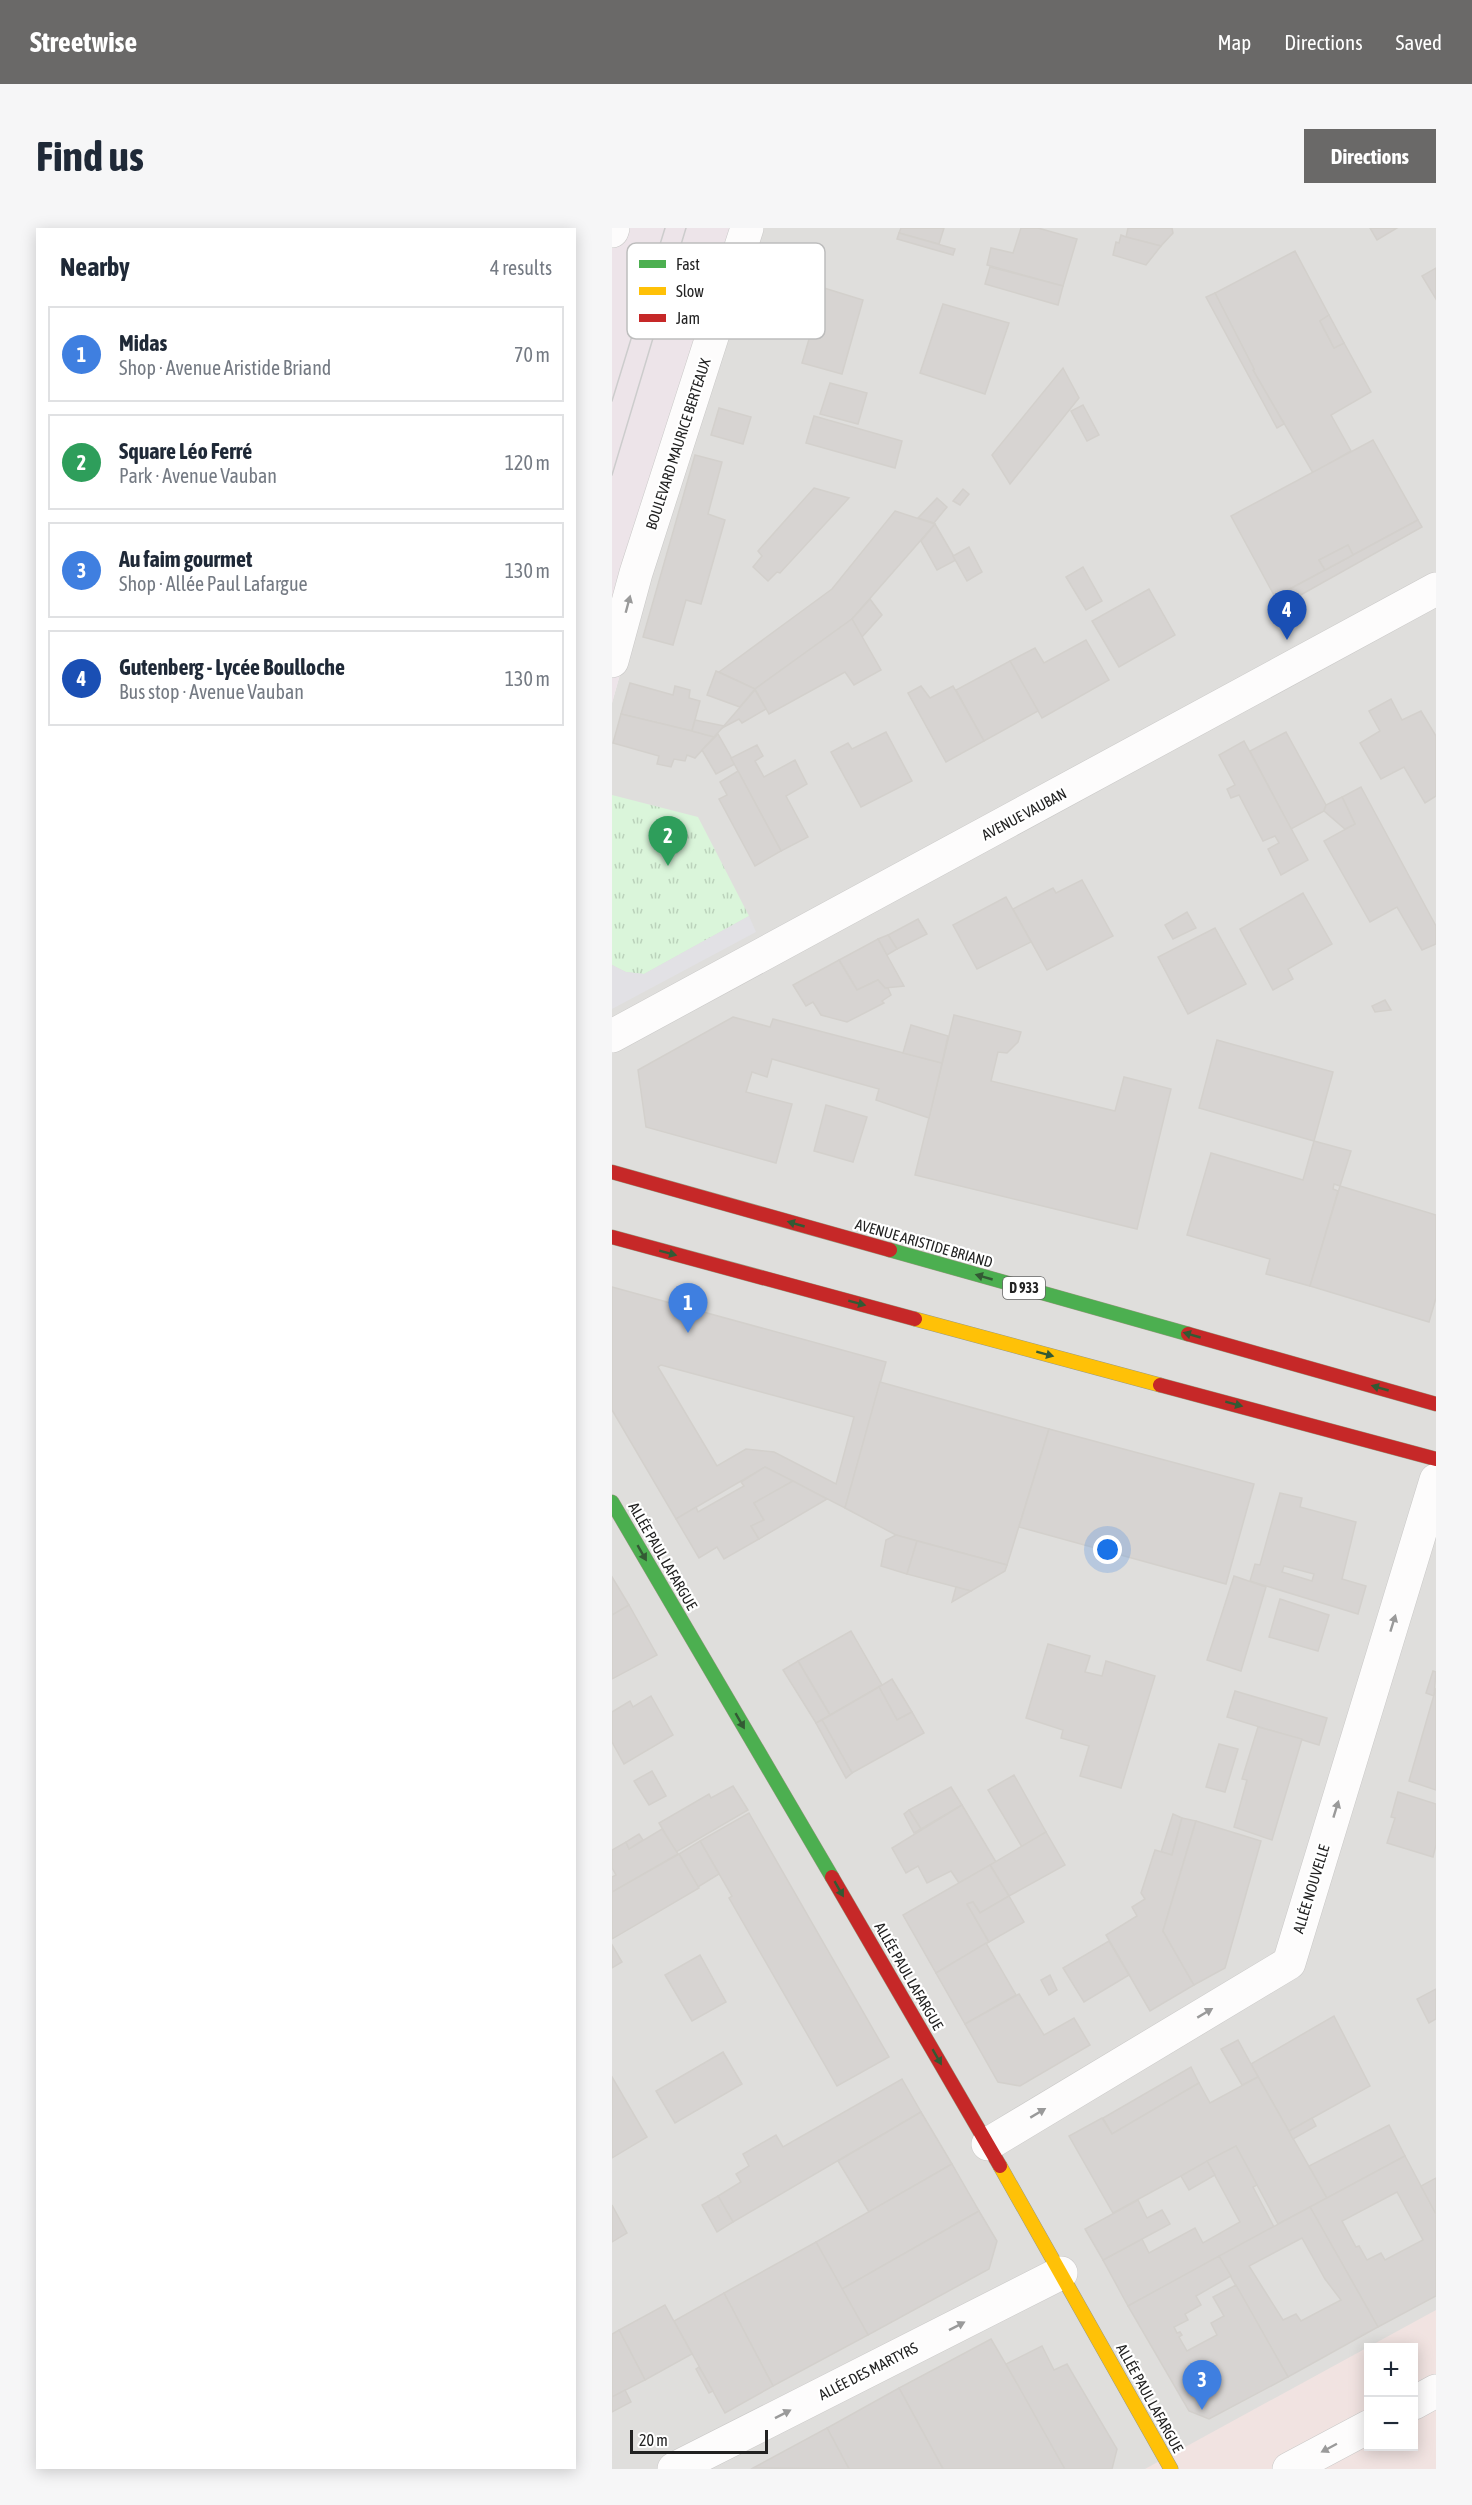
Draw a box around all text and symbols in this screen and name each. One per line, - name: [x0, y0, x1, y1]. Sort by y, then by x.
- text: Streetwise: [30, 26, 137, 58]
- text: Map: [1217, 30, 1251, 54]
- text: Directions: [1284, 30, 1363, 54]
- text: Saved: [1396, 30, 1442, 54]
- button: Directions: [1304, 129, 1436, 183]
- text: Find us: [36, 132, 144, 180]
- legend: [627, 243, 825, 339]
- text: Nearby: [60, 252, 130, 282]
- text: Fast: [676, 255, 700, 273]
- text: 4 results: [490, 256, 552, 279]
- text: Slow: [676, 282, 704, 300]
- text: Jam: [676, 309, 700, 327]
- text: Midas: [119, 330, 167, 356]
- text: 1: [77, 343, 86, 366]
- text: 70 m: [514, 343, 550, 366]
- text: Shop · Avenue Aristide Briand: [119, 356, 331, 379]
- street label: BOULEVARD MAURICE BERTEAUX: [642, 356, 714, 532]
- text: Square Léo Ferré: [119, 438, 252, 464]
- text: 2: [77, 451, 86, 474]
- text: 120 m: [505, 451, 550, 474]
- text: Park · Avenue Vauban: [119, 464, 277, 487]
- text: Au faim gourmet: [119, 546, 252, 572]
- text: 3: [77, 559, 86, 582]
- text: 130 m: [505, 559, 550, 582]
- text: Shop · Allée Paul Lafargue: [119, 572, 308, 595]
- pin: 4: [1268, 590, 1306, 640]
- one-way arrow: [623, 595, 633, 613]
- text: Gutenberg - Lycée Boulloche: [119, 654, 345, 680]
- text: 4: [77, 667, 86, 690]
- text: 130 m: [505, 667, 550, 690]
- text: Bus stop · Avenue Vauban: [119, 680, 304, 703]
- street label: AVENUE VAUBAN: [979, 785, 1069, 843]
- pin: 2: [648, 816, 688, 866]
- street label: AVENUE ARISTIDE BRIAND: [853, 1215, 995, 1271]
- one-way arrow: [787, 1219, 805, 1228]
- one-way arrow: [660, 1249, 678, 1258]
- one-way arrow: [975, 1272, 993, 1281]
- road number: D 933: [1003, 1277, 1045, 1299]
- pin: 1: [668, 1284, 708, 1333]
- one-way arrow: [848, 1299, 866, 1309]
- one-way arrow: [1183, 1330, 1201, 1339]
- one-way arrow: [1036, 1349, 1054, 1359]
- one-way arrow: [1371, 1383, 1389, 1392]
- one-way arrow: [1224, 1400, 1243, 1410]
- street label: ALLÉE PAUL LAFARGUE: [625, 1499, 701, 1613]
- your location: [1093, 1535, 1122, 1564]
- one-way arrow: [636, 1545, 647, 1561]
- one-way arrow: [1389, 1614, 1398, 1632]
- one-way arrow: [735, 1713, 745, 1730]
- one-way arrow: [1332, 1800, 1341, 1818]
- street label: ALLÉE NOUVELLE: [1289, 1842, 1333, 1935]
- one-way arrow: [833, 1881, 844, 1897]
- street label: ALLÉE PAUL LAFARGUE: [871, 1919, 947, 2033]
- one-way arrow: [1197, 2008, 1214, 2018]
- one-way arrow: [932, 2049, 942, 2066]
- one-way arrow: [1030, 2108, 1047, 2118]
- one-way arrow: [948, 2321, 965, 2331]
- street label: ALLÉE DES MARTYRS: [816, 2339, 920, 2403]
- street label: ALLÉE PAUL LAFARGUE: [1113, 2341, 1187, 2456]
- map controls: [1364, 2343, 1418, 2451]
- button: +: [1364, 2343, 1418, 2397]
- pin: 3: [1182, 2360, 1222, 2410]
- button: −: [1364, 2397, 1418, 2451]
- one-way arrow: [774, 2409, 791, 2419]
- scale bar: [630, 2427, 768, 2454]
- text: 20 m: [639, 2431, 668, 2449]
- one-way arrow: [1320, 2443, 1337, 2453]

